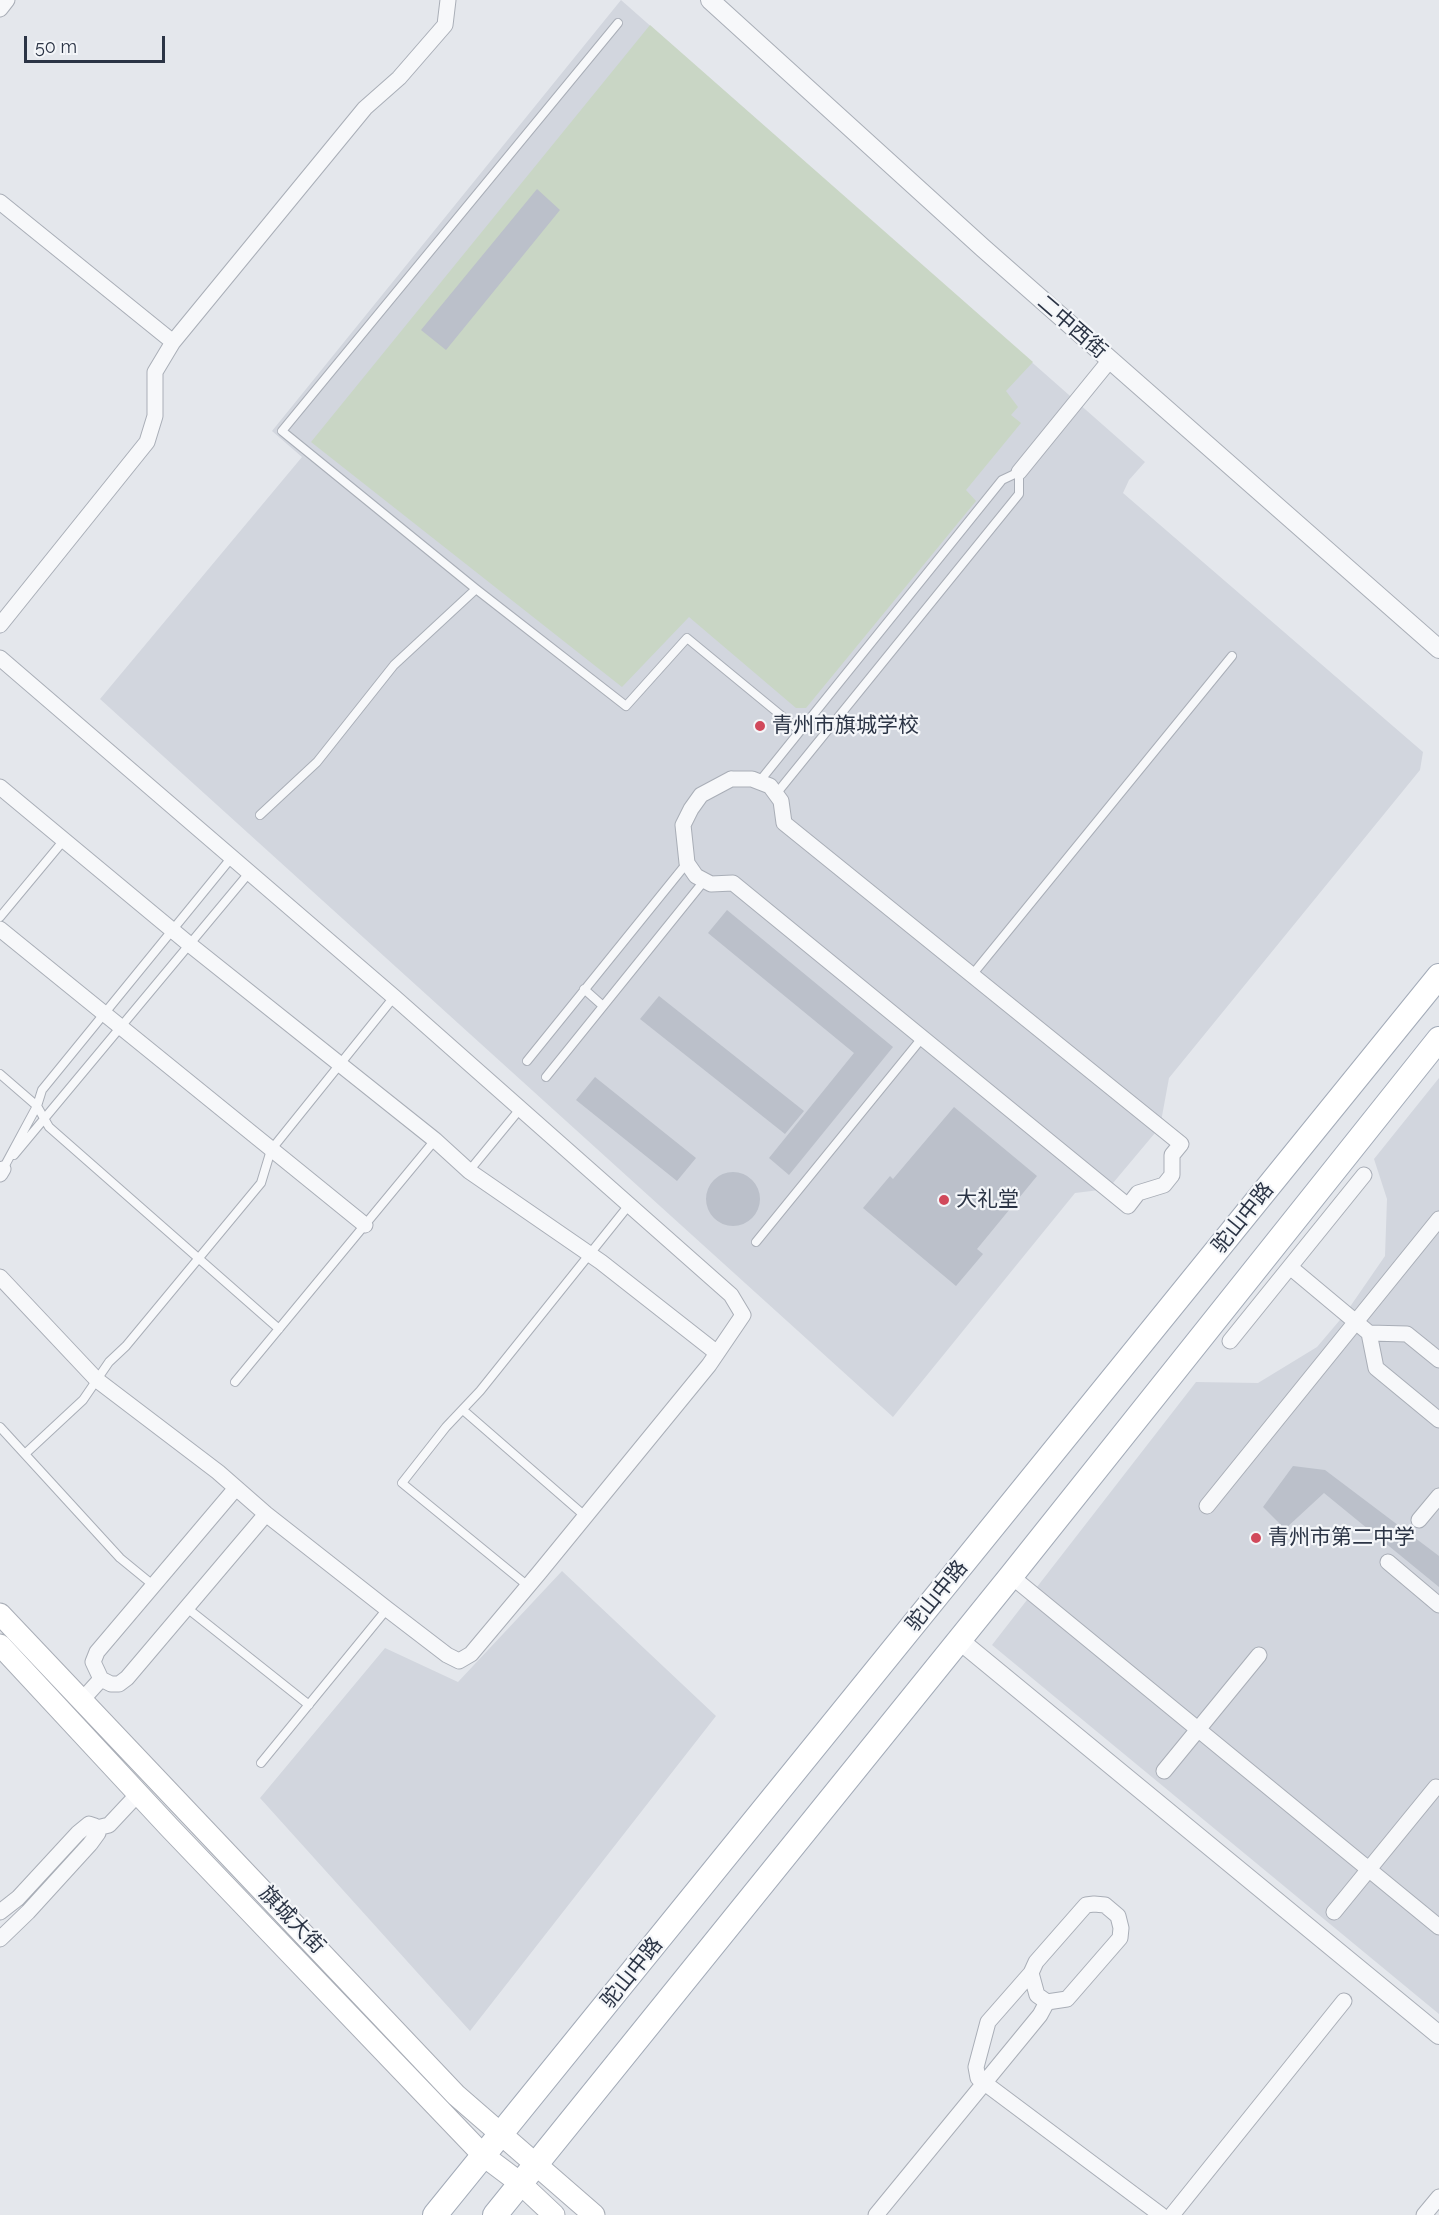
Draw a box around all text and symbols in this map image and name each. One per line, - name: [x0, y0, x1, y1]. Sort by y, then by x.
- scale bar: [27, 24, 168, 62]
- text: 50 m: [35, 36, 77, 57]
- street label: 二中西街: [1032, 290, 1112, 364]
- place label: 青州市旗城学校: [772, 713, 919, 739]
- marker: 青州市旗城学校: [753, 719, 767, 733]
- street label: 驼山中路: [1207, 1177, 1279, 1259]
- place label: 大礼堂: [956, 1187, 1019, 1213]
- marker: 大礼堂: [937, 1193, 951, 1207]
- place label: 青州市第二中学: [1268, 1525, 1415, 1551]
- marker: 青州市第二中学: [1249, 1531, 1263, 1545]
- street label: 驼山中路: [901, 1555, 973, 1637]
- street label: 旗城大街: [254, 1881, 330, 1959]
- street label: 驼山中路: [596, 1932, 668, 2014]

